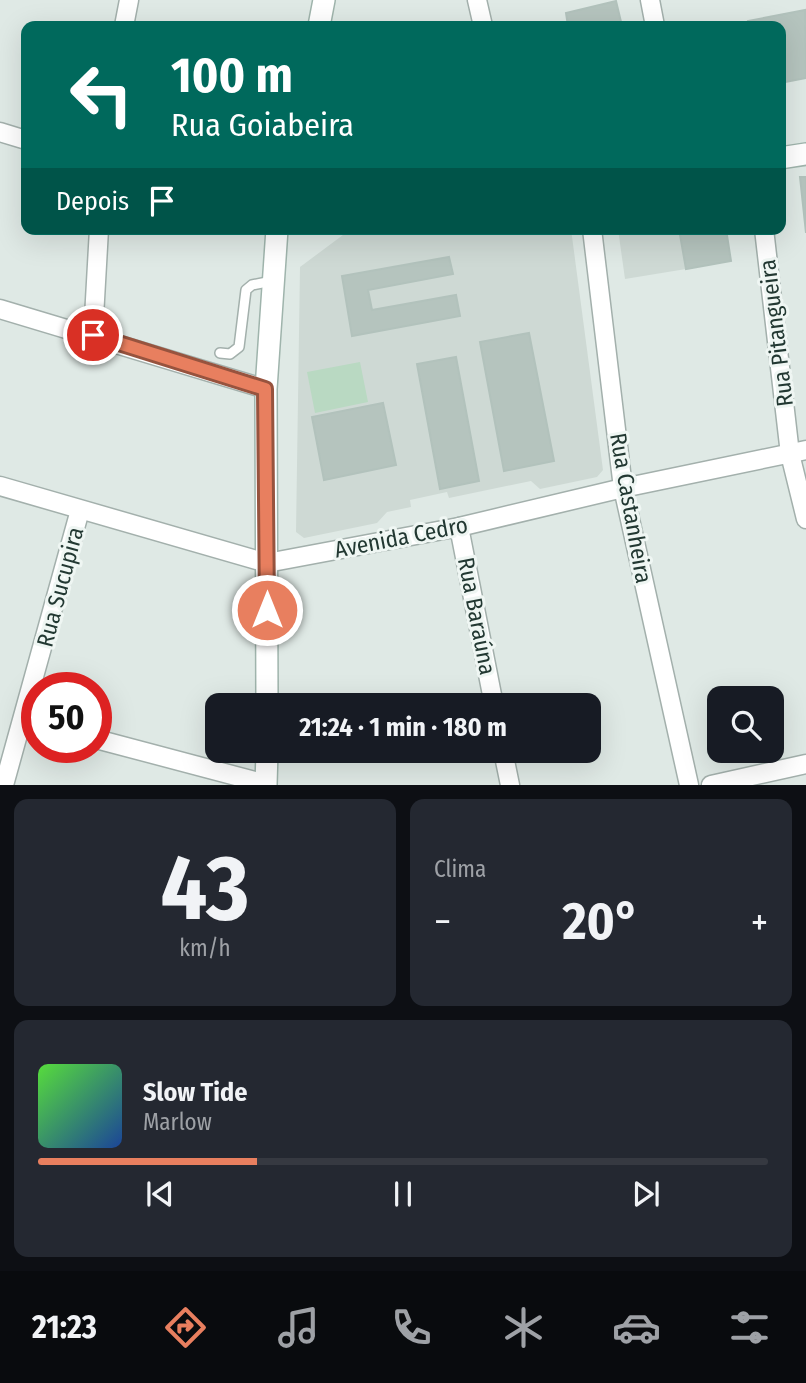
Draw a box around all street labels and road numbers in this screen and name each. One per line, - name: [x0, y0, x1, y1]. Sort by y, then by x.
- street label: Rua Pitangueira: [753, 258, 799, 408]
- street label: Rua Castanheira: [604, 431, 658, 585]
- street label: Avenida Cedro: [332, 510, 470, 564]
- street label: Rua Sucupira: [31, 524, 89, 650]
- street label: Rua Baraúna: [452, 555, 502, 677]

